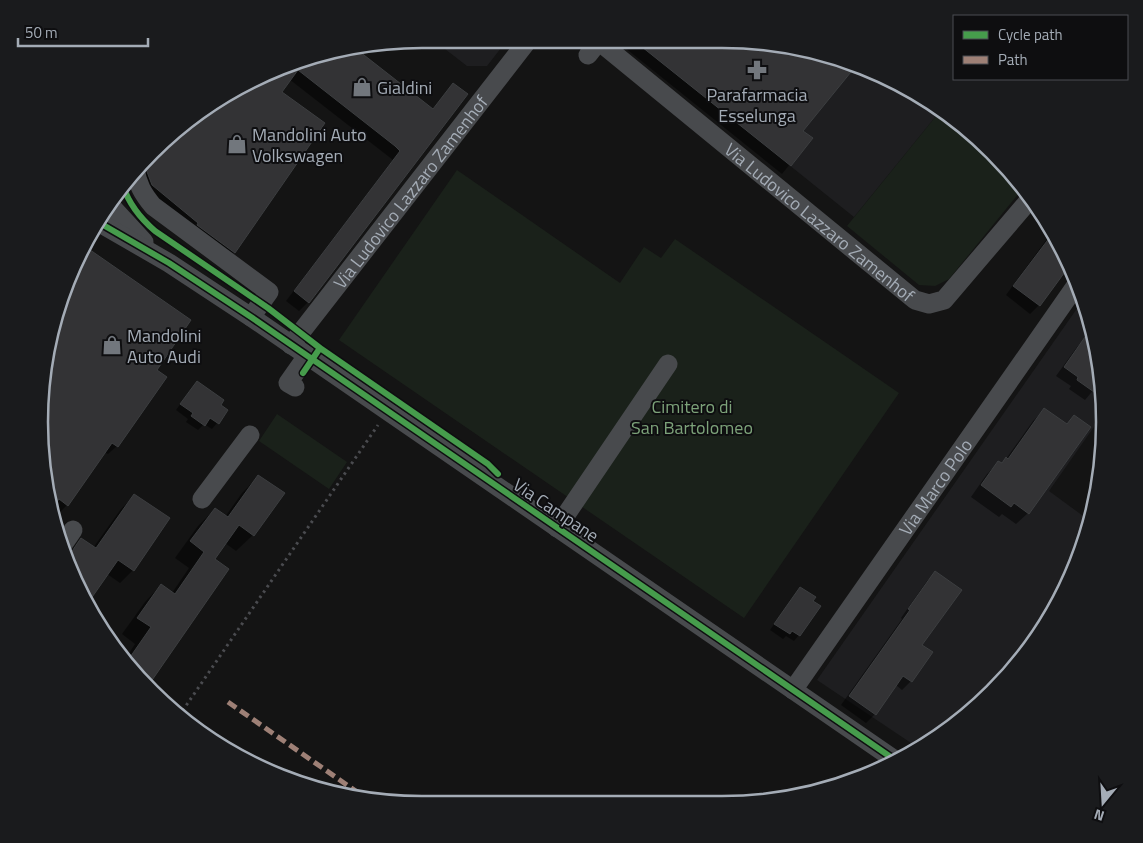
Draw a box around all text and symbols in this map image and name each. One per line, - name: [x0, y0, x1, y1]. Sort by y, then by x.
- scale bar: [18, 15, 148, 47]
- legend: [953, 15, 1128, 80]
- text: 50 m: [25, 21, 58, 44]
- text: Cycle path: [998, 23, 1063, 46]
- text: Path: [998, 48, 1028, 71]
- pharmacy icon: Parafarmacia Esselunga: [746, 59, 768, 81]
- place label: Gialdini: [377, 74, 432, 101]
- shop icon: Gialdini: [351, 76, 373, 98]
- place label: Parafarmacia Esselunga: [707, 81, 807, 129]
- street label: Via Ludovico Lazzaro Zamenhof: [326, 89, 494, 294]
- place label: Mandolini Auto Volkswagen: [252, 121, 367, 169]
- shop icon: Mandolini Auto Volkswagen: [226, 133, 248, 155]
- street label: Via Ludovico Lazzaro Zamenhof: [719, 136, 921, 308]
- place label: Mandolini Auto Audi: [127, 322, 202, 370]
- shop icon: Mandolini Auto Audi: [101, 334, 123, 356]
- park label: Cimitero di San Bartolomeo: [631, 393, 753, 441]
- street label: Via Marco Polo: [892, 433, 979, 541]
- street label: Via Campane: [508, 471, 604, 549]
- north arrow: [1078, 778, 1128, 828]
- text: N: [1091, 804, 1107, 827]

